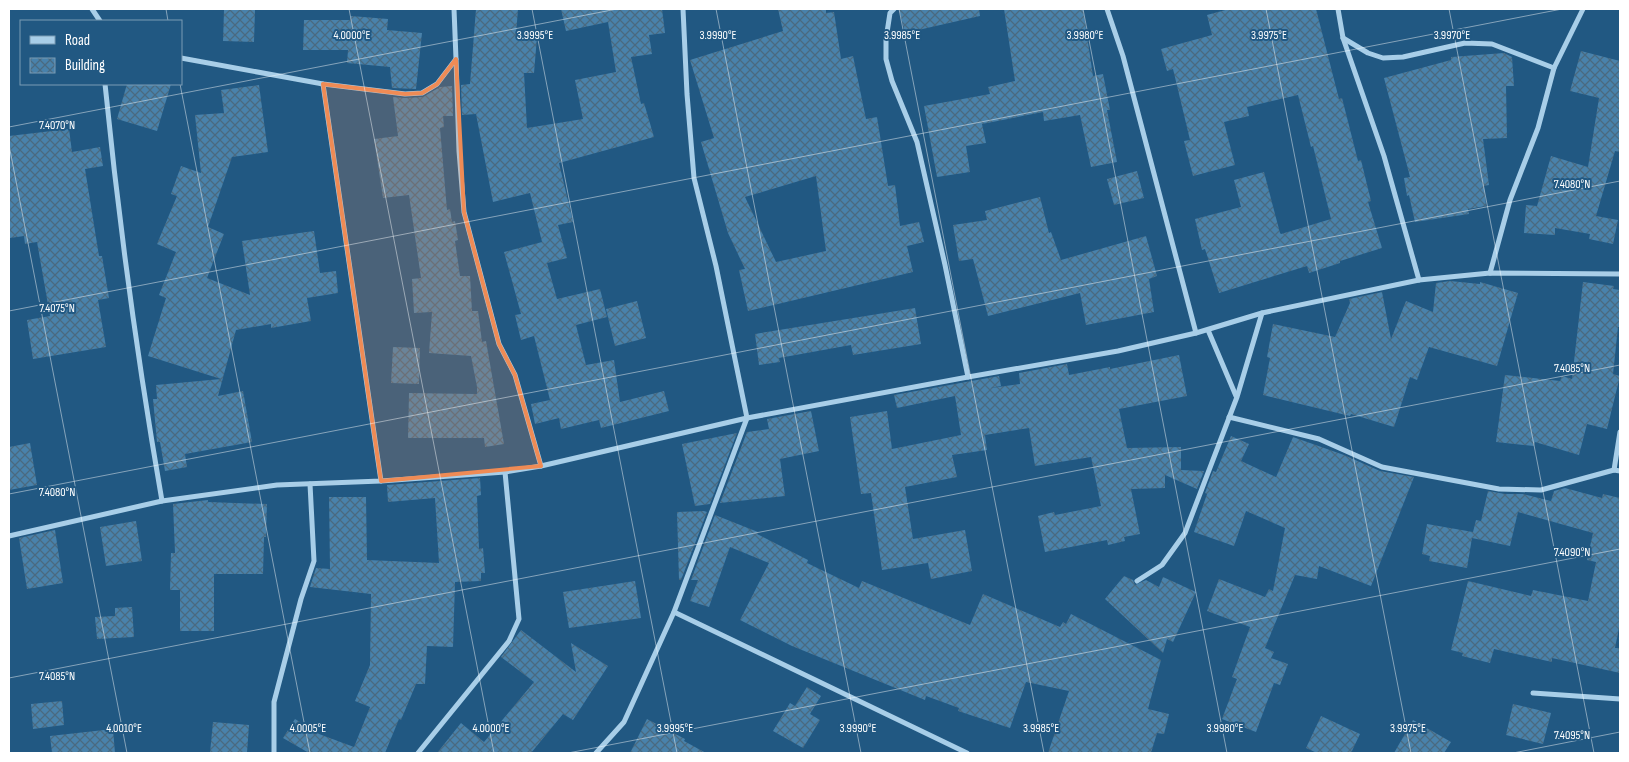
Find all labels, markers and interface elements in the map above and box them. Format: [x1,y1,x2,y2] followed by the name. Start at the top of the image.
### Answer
[20,20,182,85] legend
[334,28,370,43] text: 4.0000°E
[517,28,553,43] text: 3.9995°E
[700,28,736,43] text: 3.9990°E
[884,28,920,43] text: 3.9985°E
[1067,28,1103,43] text: 3.9980°E
[1251,28,1287,43] text: 3.9975°E
[1434,28,1470,43] text: 3.9970°E
[65,31,90,50] text: Road
[65,56,105,75] text: Building
[39,118,75,133] text: 7.4070°N
[1554,177,1590,192] text: 7.4080°N
[39,301,75,316] text: 7.4075°N
[1554,361,1590,376] text: 7.4085°N
[39,485,75,500] text: 7.4080°N
[1554,545,1590,560] text: 7.4090°N
[39,669,75,684] text: 7.4085°N
[106,721,142,736] text: 4.0010°E
[290,721,326,736] text: 4.0005°E
[473,721,509,736] text: 4.0000°E
[657,721,693,736] text: 3.9995°E
[840,721,876,736] text: 3.9990°E
[1023,721,1059,736] text: 3.9985°E
[1207,721,1243,736] text: 3.9980°E
[1390,721,1426,736] text: 3.9975°E
[1554,728,1590,743] text: 7.4095°N

